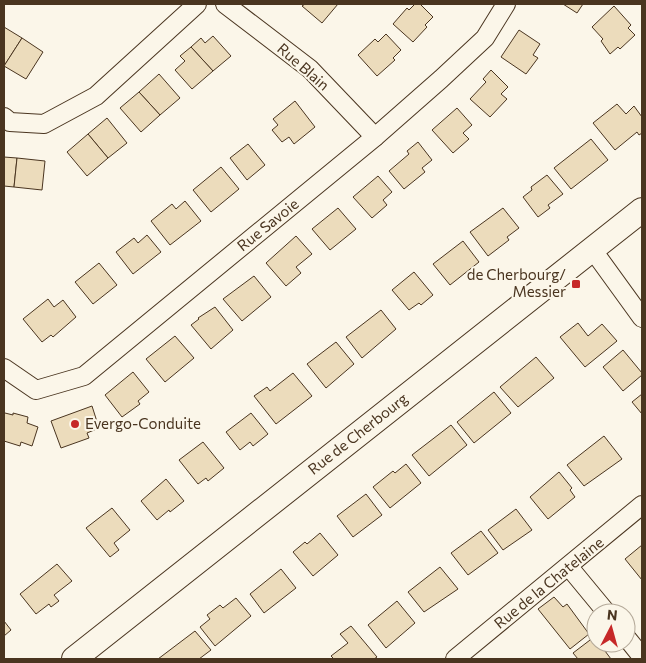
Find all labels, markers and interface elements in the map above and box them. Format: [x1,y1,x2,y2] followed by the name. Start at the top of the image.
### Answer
[274,39,333,94] street label: Rue Blain
[233,194,302,254] street label: Rue Savoie
[467,265,566,300] place label: de Cherbourg/ Messier
[570,278,582,290] marker: de Cherbourg/ Messier
[304,389,411,478] street label: Rue de Cherbourg
[85,414,201,432] place label: Evergo-Conduite
[69,418,81,430] marker: Evergo-Conduite
[490,532,607,632] street label: Rue de la Chatelaine
[586,603,636,653] north arrow
[606,606,619,624] text: N

